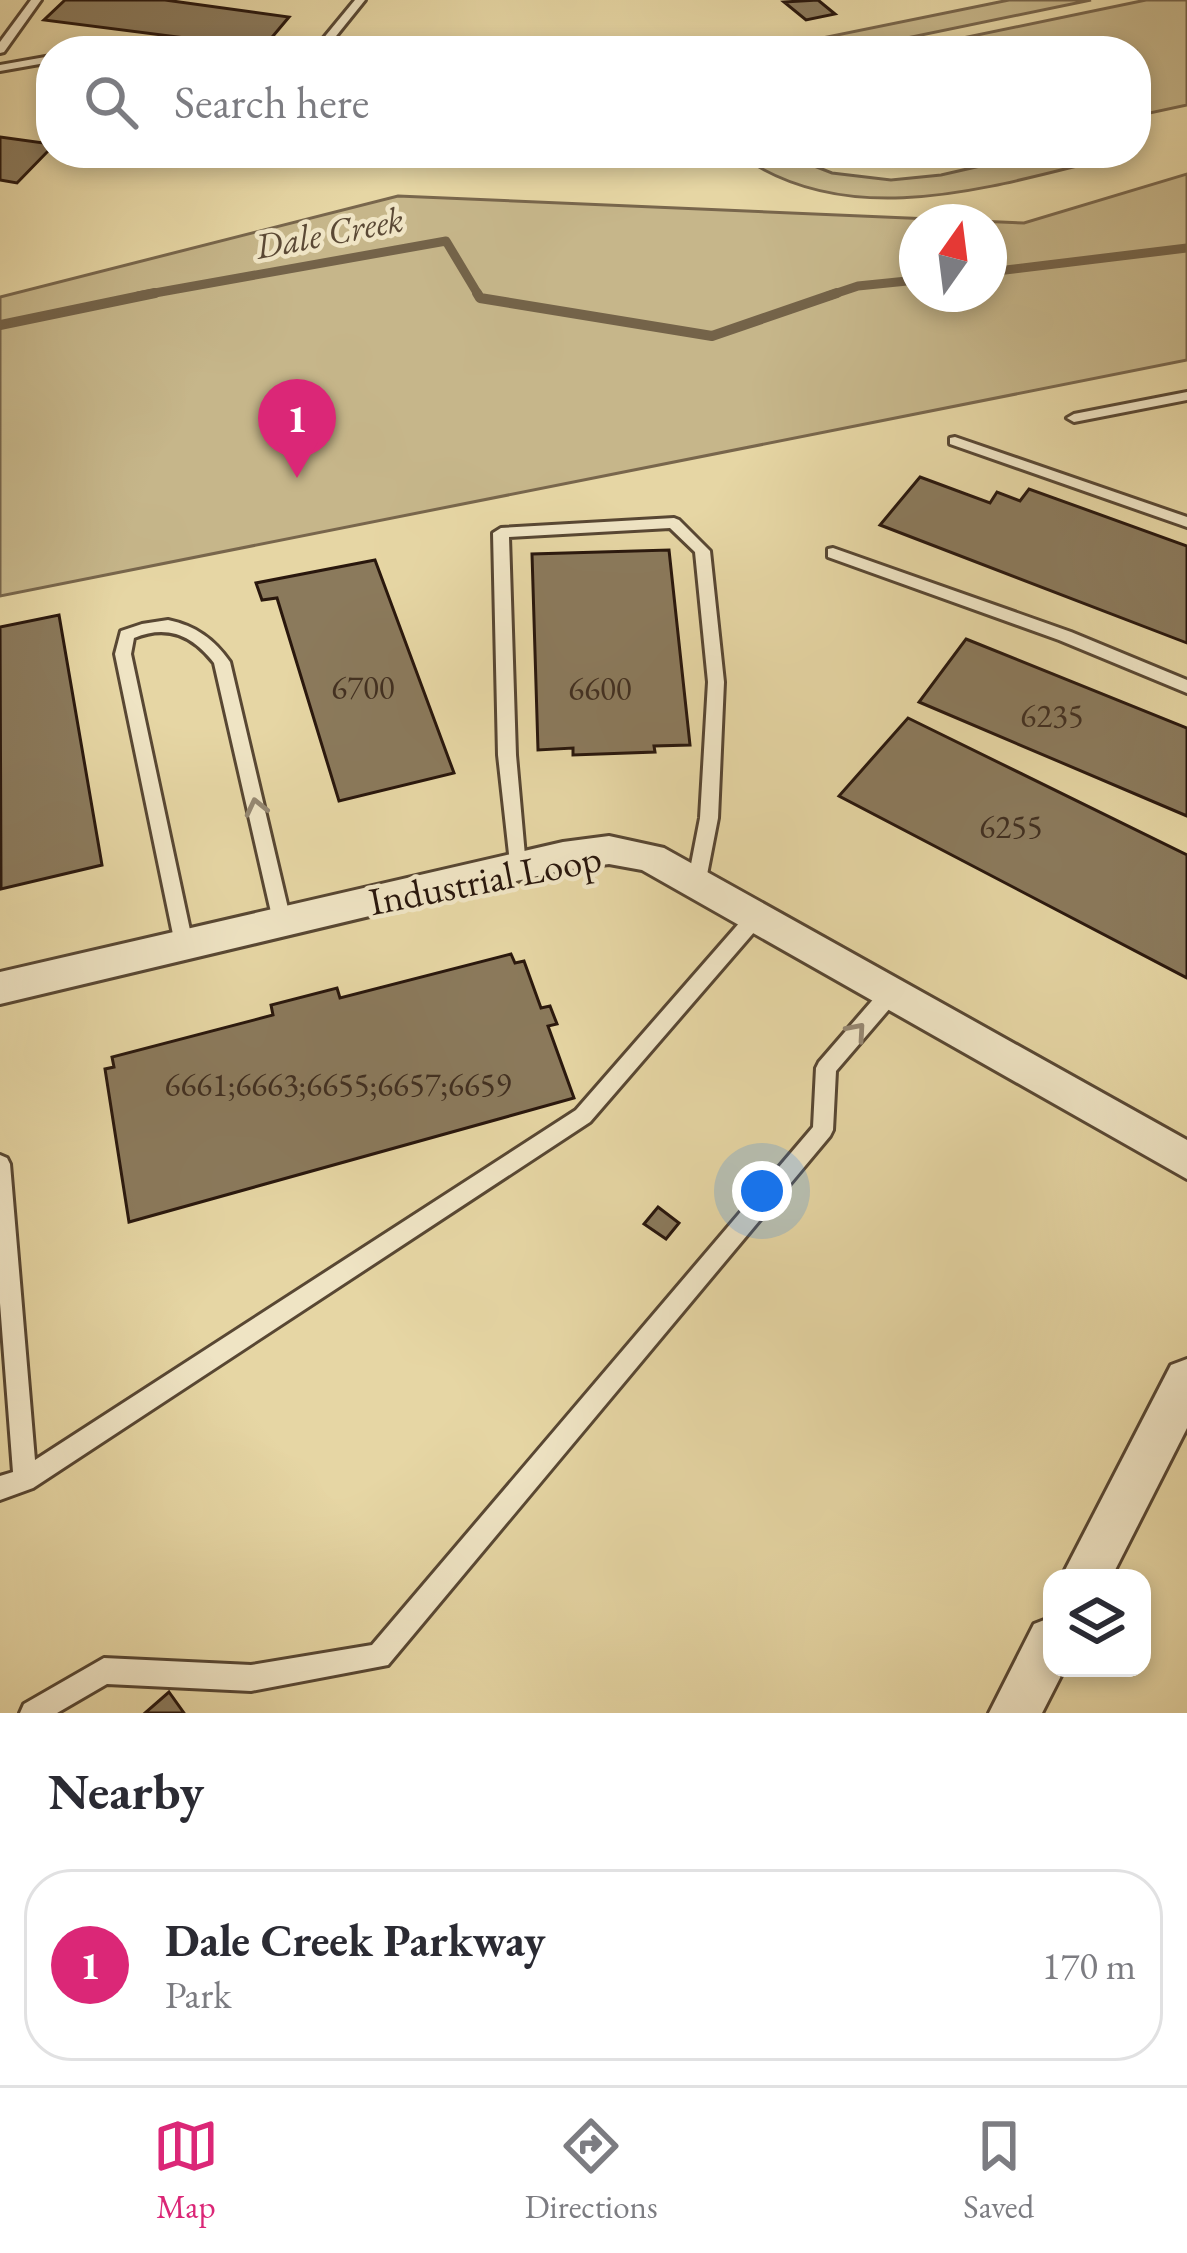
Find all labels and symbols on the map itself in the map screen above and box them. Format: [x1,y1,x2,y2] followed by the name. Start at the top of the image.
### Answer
[250,195,407,270] water label: Dale Creek
[899,204,1007,312] north arrow
[258,379,336,478] pin: 1
[331,666,395,709] house number: 6700
[568,667,632,710] house number: 6600
[1020,694,1084,737] house number: 6235
[245,798,270,818] one-way arrow
[979,805,1043,848] house number: 6255
[364,832,606,927] street label: Industrial Loop
[843,1022,865,1044] one-way arrow
[165,1063,512,1106] house number: 6661;6663;6655;6657;6659
[732,1161,792,1221] your location

